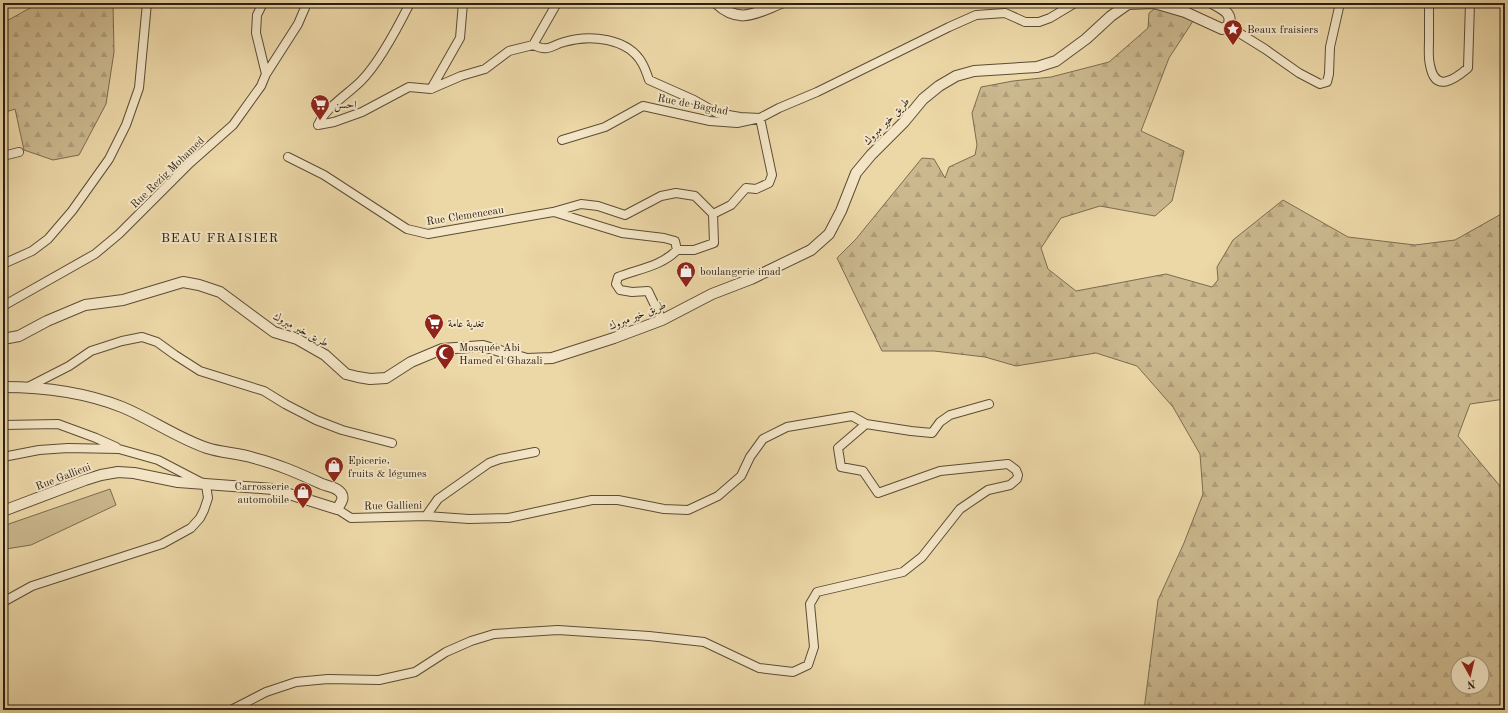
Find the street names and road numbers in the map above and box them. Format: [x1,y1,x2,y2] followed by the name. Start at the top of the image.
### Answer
[656,93,729,118] street label: Rue de Bagdad
[861,96,913,148] street label: طريق خير مبروك
[129,135,207,211] street label: Rue Rezig Mohamed
[426,205,505,228] street label: Rue Clemenceau
[607,299,668,334] street label: طريق خير مبروك
[270,310,330,350] street label: طريق خير مبروك
[34,462,93,493] street label: Rue Gallieni
[364,500,422,513] street label: Rue Gallieni

